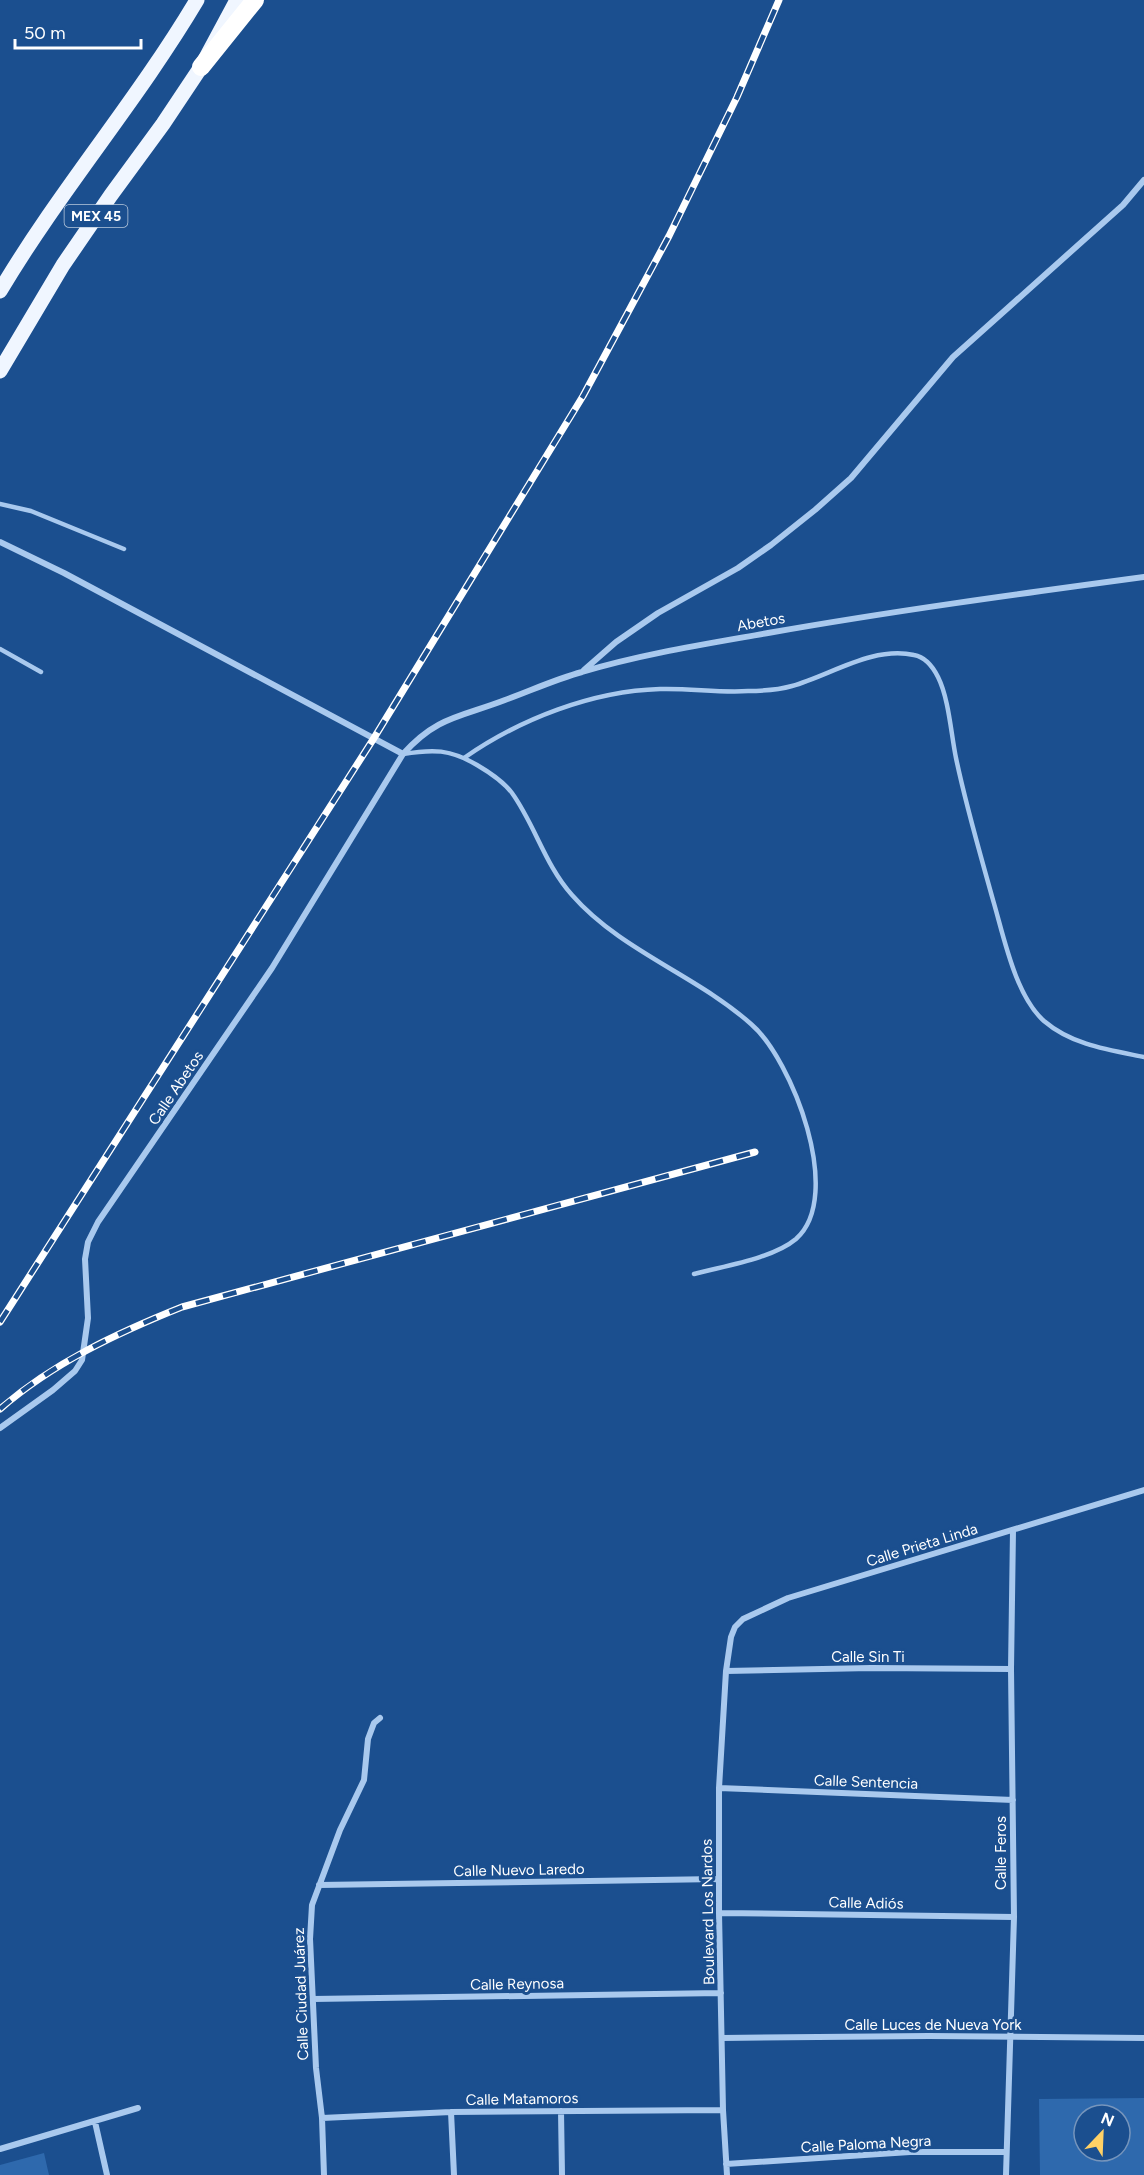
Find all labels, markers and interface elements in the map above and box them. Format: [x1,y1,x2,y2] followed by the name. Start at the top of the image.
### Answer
[15,12,141,50] scale bar
[24,22,66,44] text: 50 m
[64,205,128,227] road number: MEX 45
[736,609,786,635] street label: Abetos
[145,1048,207,1128] street label: Calle Abetos
[864,1520,980,1570] street label: Calle Prieta Linda
[831,1648,905,1666] street label: Calle Sin Ti
[814,1771,918,1793] street label: Calle Sentencia
[992,1816,1010,1890] street label: Calle Feros
[698,1839,718,1985] street label: Boulevard Los Nardos
[453,1860,585,1880] street label: Calle Nuevo Laredo
[828,1893,904,1913] street label: Calle Adiós
[290,1927,312,2061] street label: Calle Ciudad Juárez
[470,1974,564,1994] street label: Calle Reynosa
[845,2016,1022,2034] street label: Calle Luces de Nueva York
[465,2089,579,2109] street label: Calle Matamoros
[1072,2103,1132,2163] north arrow
[1098,2108,1117,2131] text: N
[800,2132,932,2156] street label: Calle Paloma Negra

